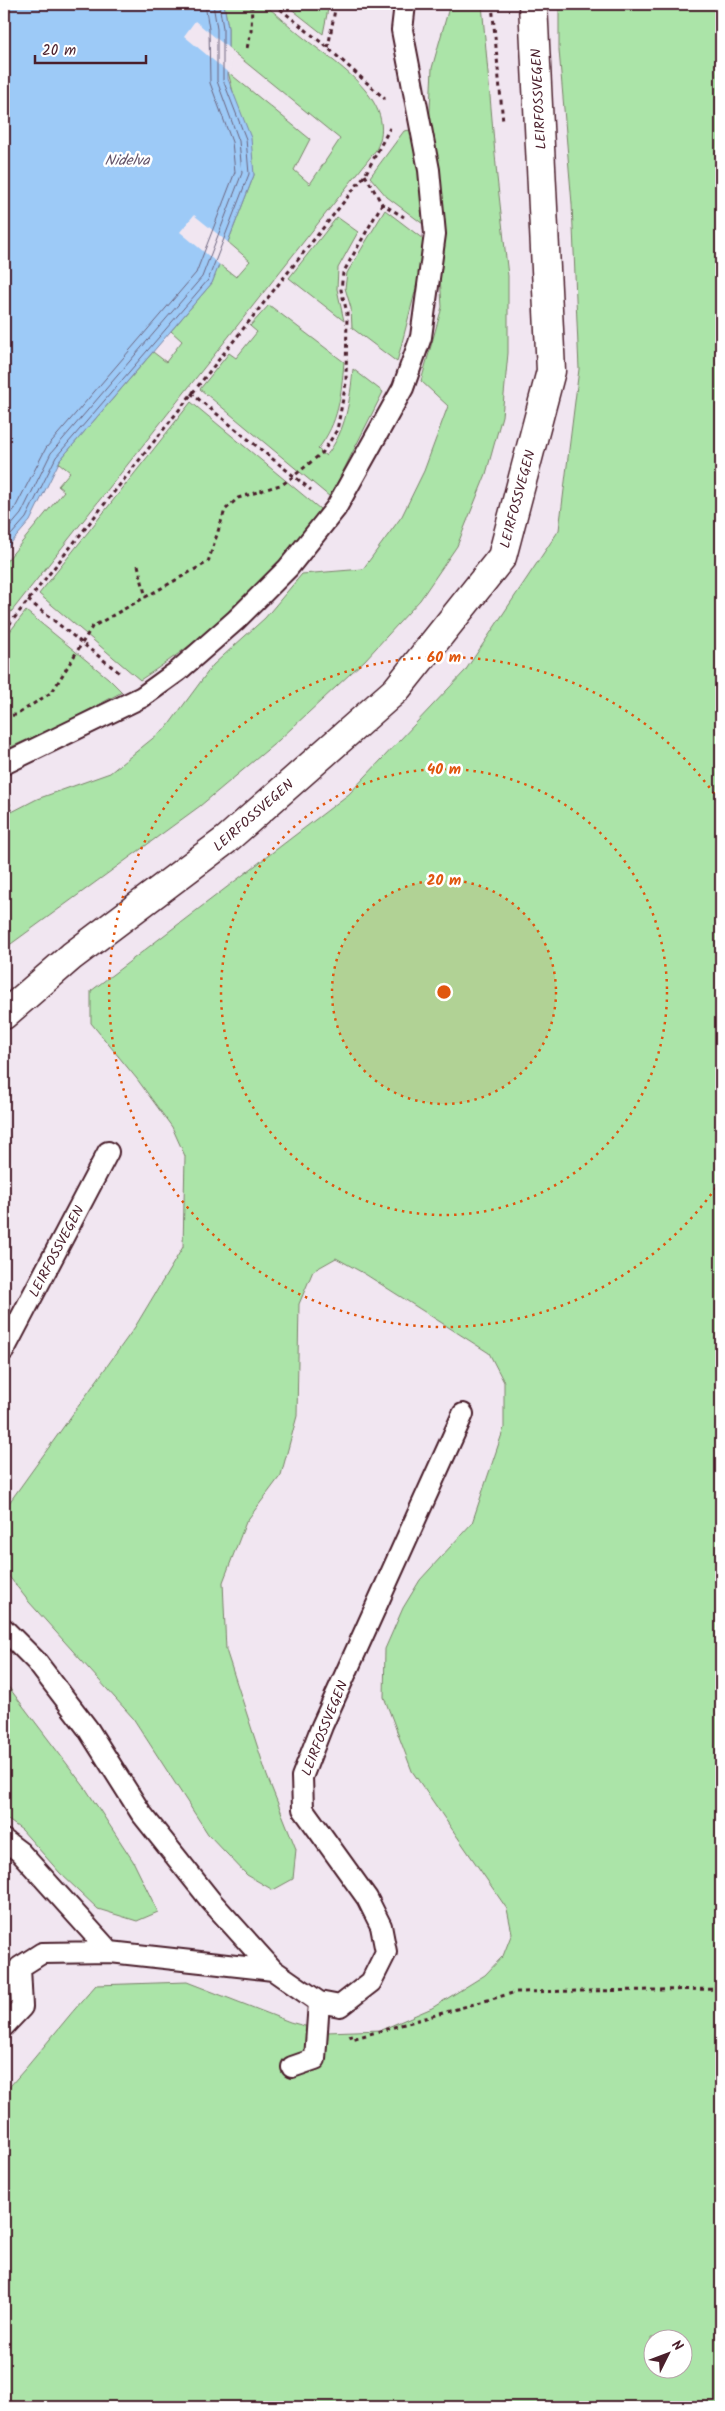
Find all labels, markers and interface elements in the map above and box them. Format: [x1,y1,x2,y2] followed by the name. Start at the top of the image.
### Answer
[35,32,146,64] scale bar
[42,39,76,63] text: 20 m
[525,47,553,150] street label: LEIRFOSSVEGEN
[104,149,150,173] water label: Nidelva
[494,447,542,551] street label: LEIRFOSSVEGEN
[427,646,461,670] text: 60 m
[427,758,461,782] text: 40 m
[208,774,299,857] street label: LEIRFOSSVEGEN
[427,869,461,893] text: 20 m
[435,983,453,1001] centre of rings
[23,1201,91,1301] street label: LEIRFOSSVEGEN
[296,1677,354,1779] street label: LEIRFOSSVEGEN
[642,2328,692,2378] north arrow
[666,2335,688,2357] text: N

